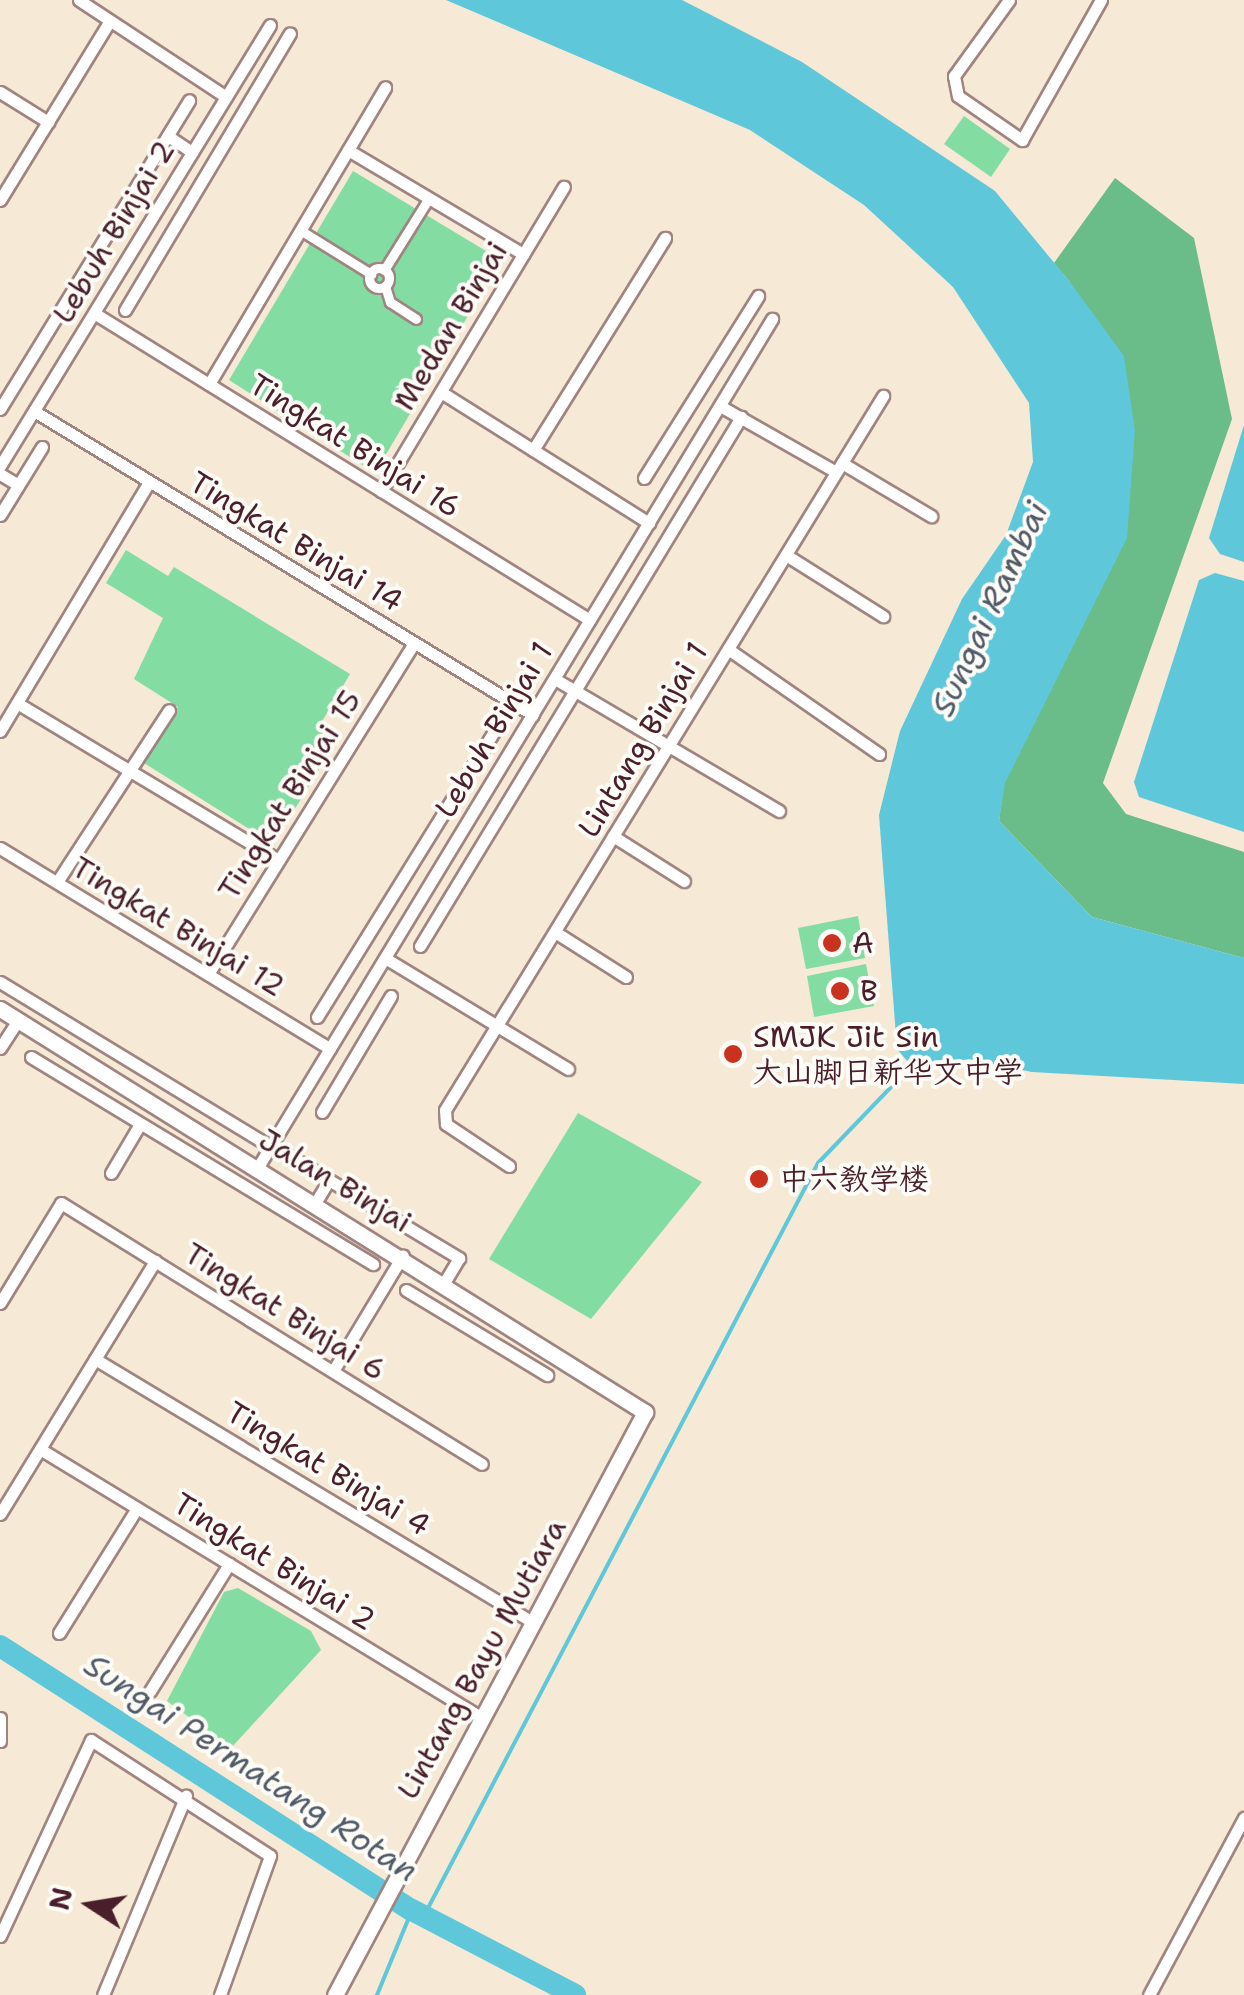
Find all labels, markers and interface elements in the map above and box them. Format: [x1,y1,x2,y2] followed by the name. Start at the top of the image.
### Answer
[45,134,183,330] street label: Lebuh Binjai 2
[386,235,516,417] street label: Medan Binjai
[243,367,467,525] street label: Tingkat Binjai 16
[183,464,409,620] street label: Tingkat Binjai 14
[924,496,1056,722] water label: Sungai Rambai
[428,636,560,824] street label: Lebuh Binjai 1
[571,636,715,844] street label: Lintang Binjai 1
[211,684,369,906] street label: Tingkat Binjai 15
[65,849,291,1005] street label: Tingkat Binjai 12
[852,925,874,961] place label: A
[821,932,843,954] marker: A
[860,973,878,1009] place label: B
[829,980,851,1002] marker: B
[753,1019,1023,1090] place label: SMJK Jit Sin 大山脚日新华文中学
[722,1043,744,1065] marker: SMJK Jit Sin 大山脚日新华文中学
[252,1121,418,1241] street label: Jalan Binjai
[779,1161,929,1197] place label: 中六教学楼
[748,1168,770,1190] marker: 中六教学楼
[178,1236,392,1388] street label: Tingkat Binjai 6
[220,1394,436,1544] street label: Tingkat Binjai 4
[167,1486,381,1638] street label: Tingkat Binjai 2
[390,1513,574,1805] street label: Lintang Bayu Mutiara
[77,1646,425,1890] water label: Sungai Permatang Rotan
[40,1855,140,1955] north arrow
[40,1884,82,1914] text: N

